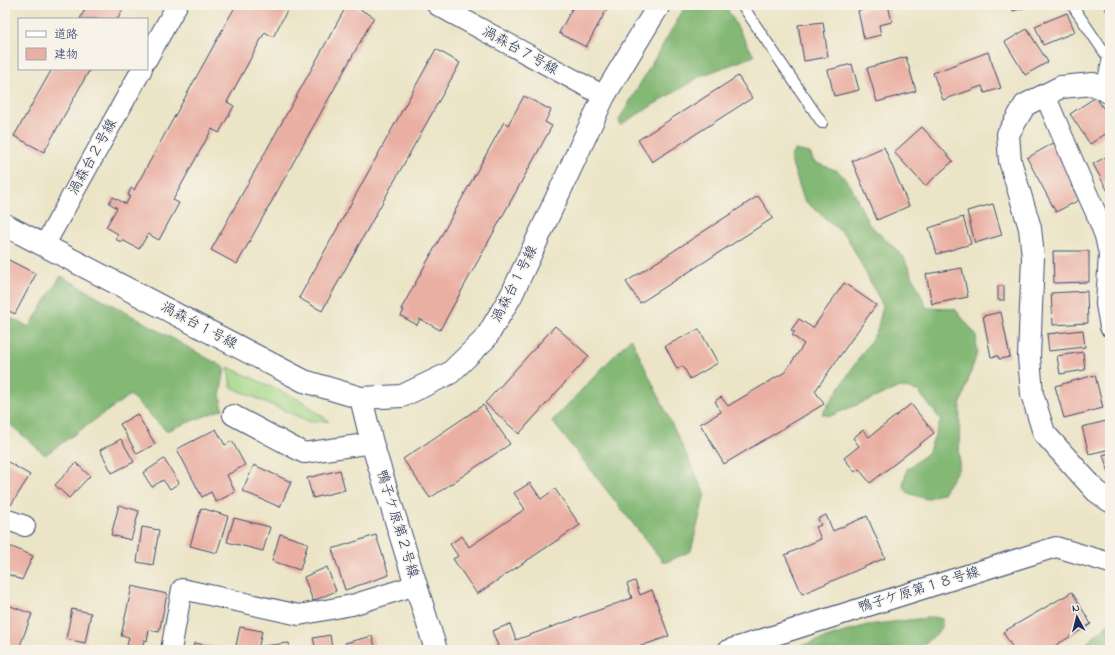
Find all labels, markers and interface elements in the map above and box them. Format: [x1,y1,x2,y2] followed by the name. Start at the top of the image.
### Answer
[18,18,148,70] legend
[478,21,562,81] street label: 渦森台７号線
[54,26,78,44] text: 道路
[54,46,78,64] text: 建物
[63,115,123,199] street label: 渦森台２号線
[487,242,543,326] street label: 渦森台１号線
[157,297,241,355] street label: 渦森台１号線
[371,467,423,581] street label: 鴨子ケ原第２号線
[856,562,982,618] street label: 鴨子ケ原第１８号線
[1057,597,1097,637] north arrow
[1071,600,1081,616] text: N

